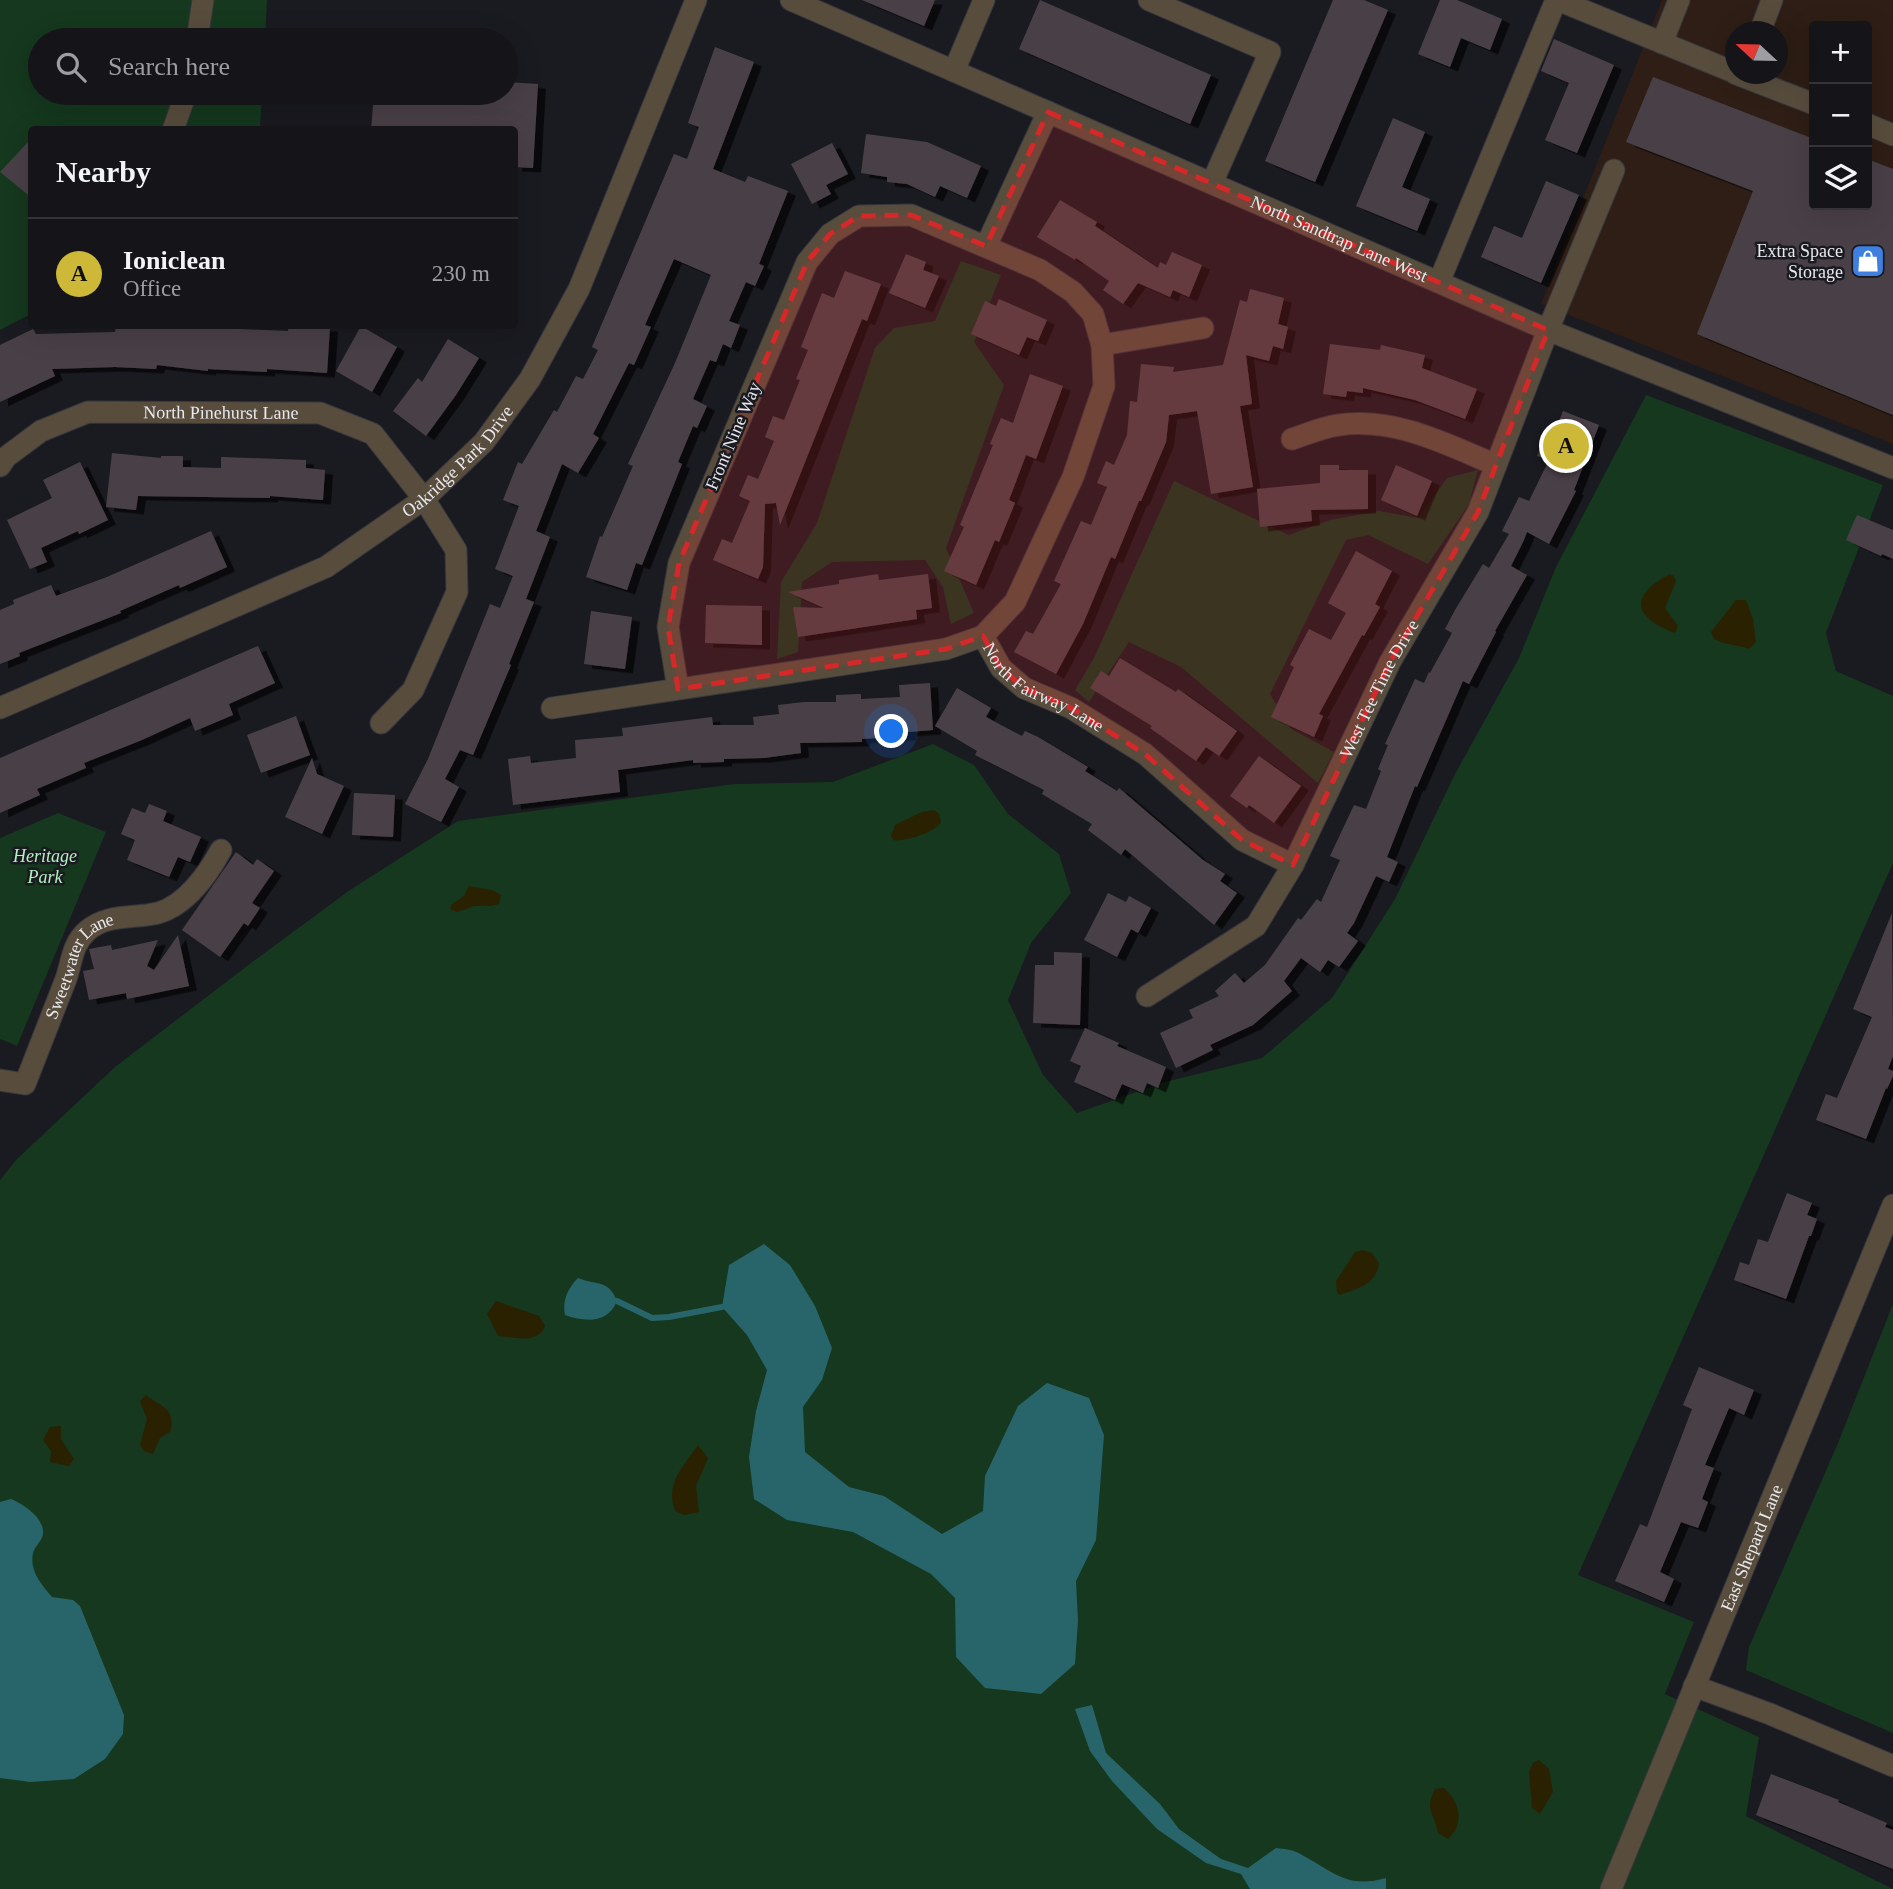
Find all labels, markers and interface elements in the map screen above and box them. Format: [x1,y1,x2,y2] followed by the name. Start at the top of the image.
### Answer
[1725,21,1788,84] north arrow
[1809,21,1872,210] map controls
[1809,21,1872,84] button: +
[28,28,518,105] search box
[52,48,90,86] icon: search
[108,52,230,81] text: Search here
[1809,84,1872,147] button: −
[1809,147,1872,210] button: layers
[56,155,151,188] text: Nearby
[1248,192,1431,286] street label: North Sandtrap Lane West
[1757,241,1843,282] place label: Extra Space Storage
[1849,242,1887,280] shop icon: Extra Space Storage
[123,246,226,275] text: Ioniclean
[71,261,87,286] text: A
[432,261,490,286] text: 230 m
[123,276,181,301] text: Office
[701,379,765,493] street label: Front Nine Way
[143,402,298,423] street label: North Pinehurst Lane
[398,402,517,521] street label: Oakridge Park Drive
[1543,420,1589,472] pin: A
[1336,616,1423,761] street label: West Tee Time Drive
[979,639,1107,736] street label: North Fairway Lane
[874,714,908,748] your location
[12,846,77,887] park label: Heritage Park
[41,909,115,1022] street label: Sweetwater Lane
[1717,1482,1787,1614] street label: East Shepard Lane

